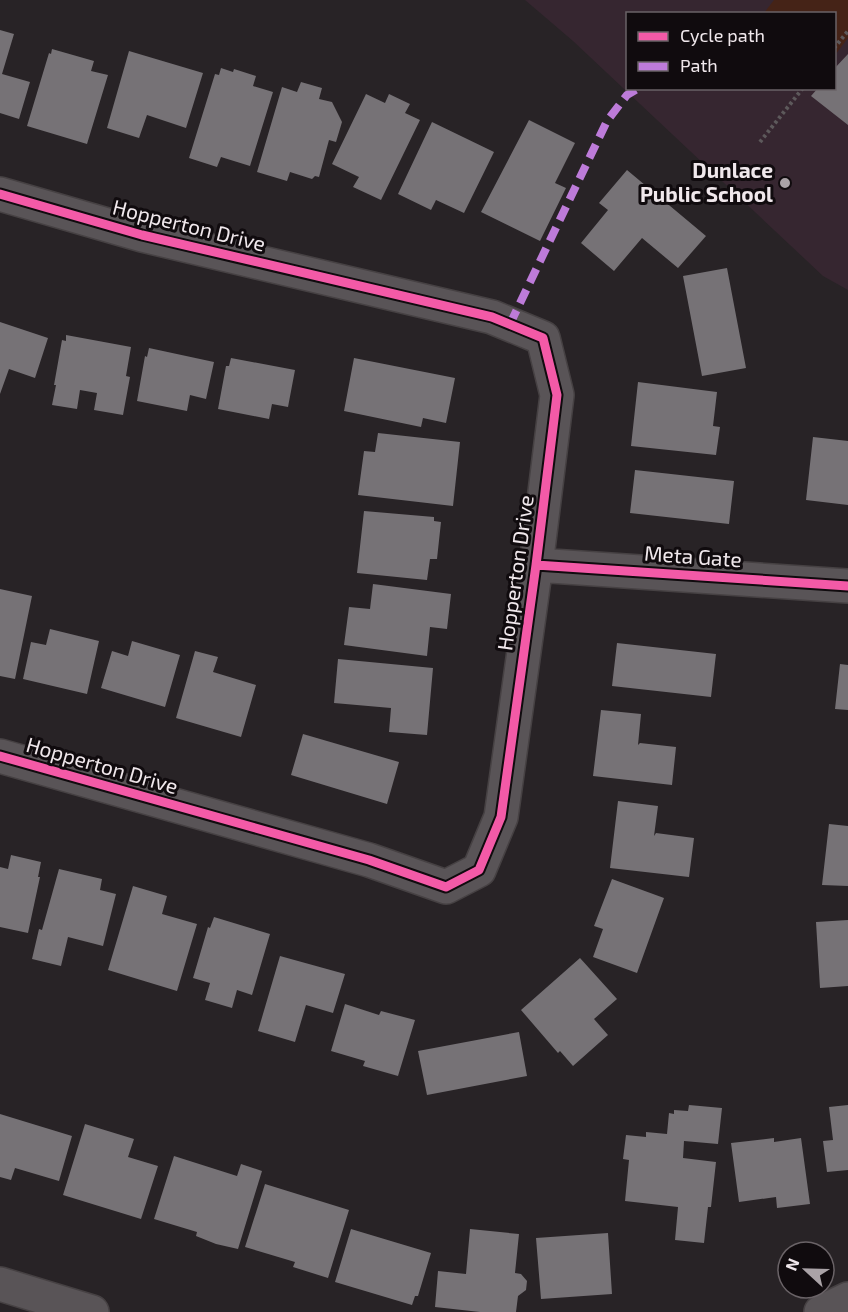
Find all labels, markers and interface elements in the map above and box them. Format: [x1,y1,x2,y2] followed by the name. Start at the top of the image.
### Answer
[626,12,836,90] legend
[680,24,765,46] text: Cycle path
[680,54,718,76] text: Path
[640,157,773,206] place label: Dunlace Public School
[778,176,792,190] marker: Dunlace Public School
[110,193,268,256] street label: Hopperton Drive
[491,493,538,652] street label: Hopperton Drive
[643,540,743,571] street label: Meta Gate
[24,731,181,798] street label: Hopperton Drive
[776,1240,836,1300] north arrow
[781,1255,803,1273] text: N

